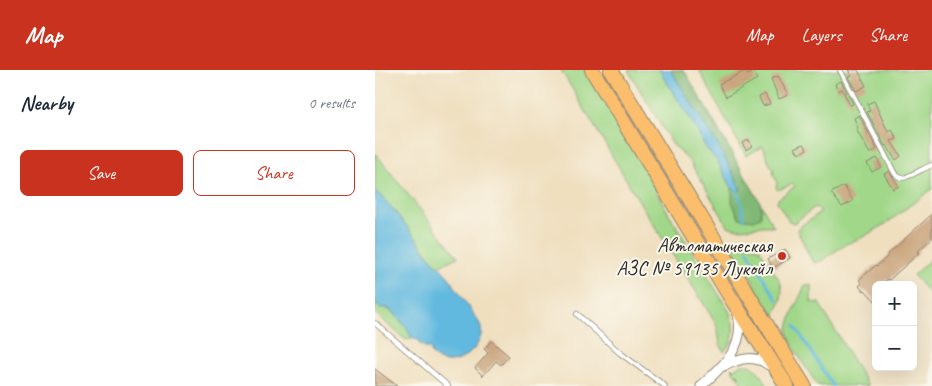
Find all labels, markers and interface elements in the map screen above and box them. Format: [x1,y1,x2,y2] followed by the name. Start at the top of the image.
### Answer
[25,20,62,50] text: Map
[746,24,774,46] text: Map
[802,24,841,46] text: Layers
[869,24,907,46] text: Share
[20,90,73,116] text: Nearby
[308,93,355,113] text: 0 results
[20,150,183,196] button: Save
[193,150,355,196] button: Share
[616,233,774,281] place label: Автоматическая АЗС № 59135 Лукойл
[776,250,788,262] marker: Автоматическая АЗС № 59135 Лукойл
[872,281,917,371] map controls
[872,281,917,326] button: +
[872,326,917,371] button: −

